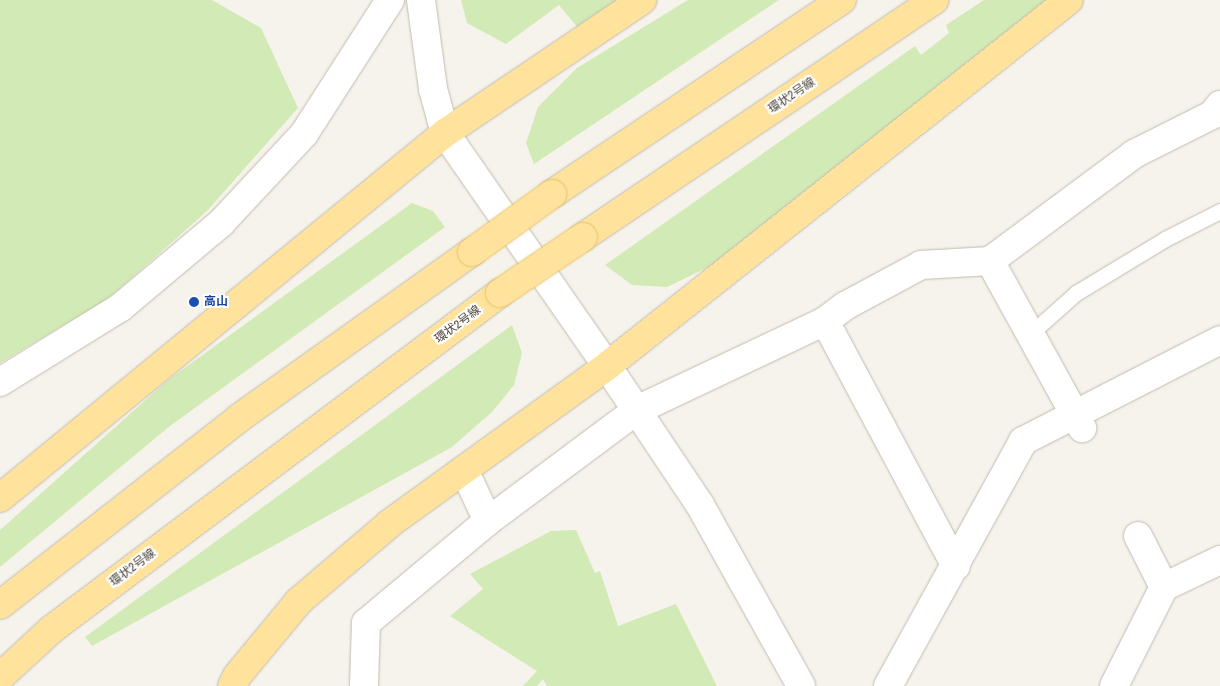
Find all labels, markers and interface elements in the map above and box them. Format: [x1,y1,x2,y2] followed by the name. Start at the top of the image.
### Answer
[766,75,818,117] street label: 環状2号線
[204,295,228,309] place label: 高山
[188,296,200,308] marker: 高山
[432,303,484,347] street label: 環状2号線
[107,546,159,590] street label: 環状2号線

